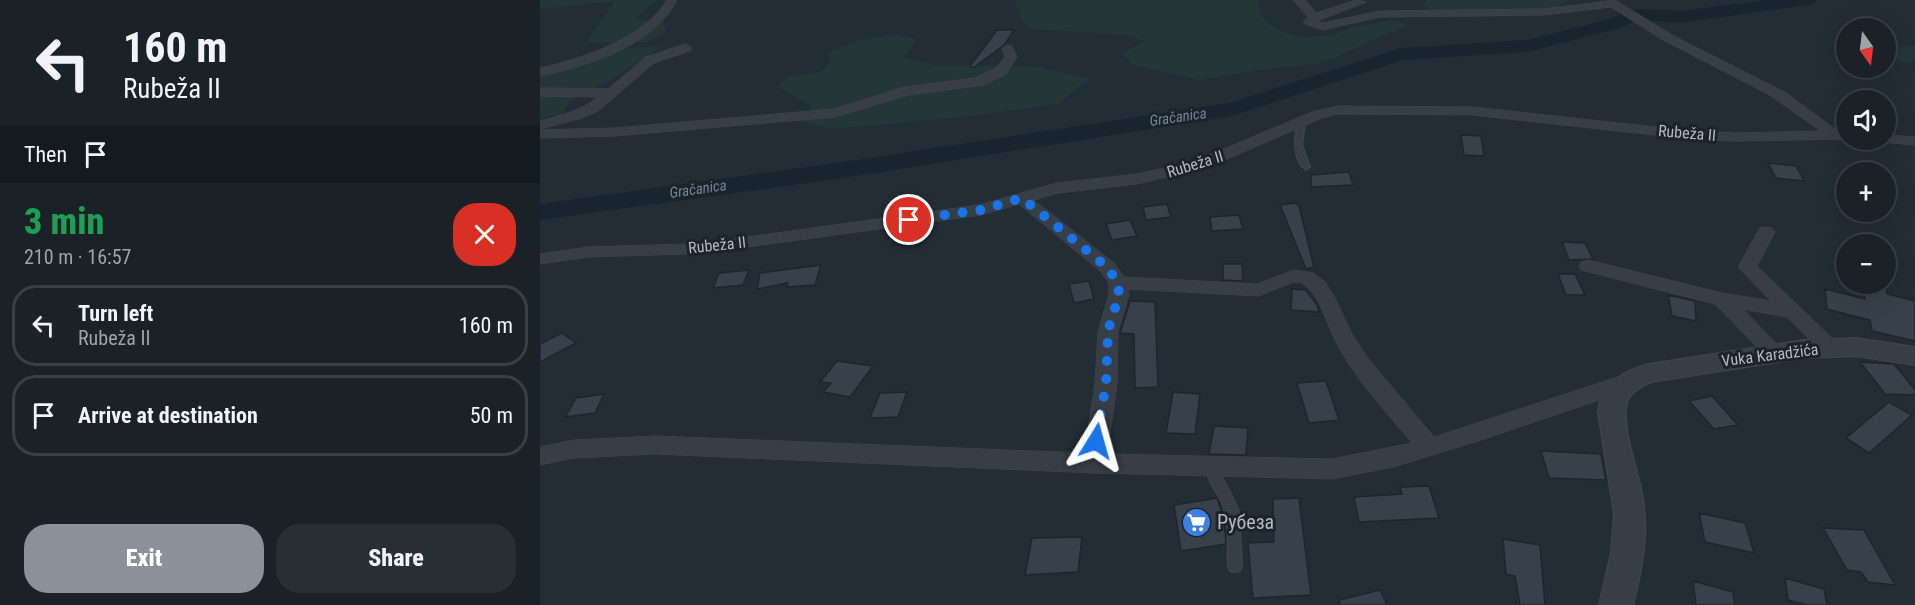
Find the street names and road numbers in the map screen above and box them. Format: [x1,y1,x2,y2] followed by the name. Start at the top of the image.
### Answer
[1657,121,1717,145] street label: Rubeža II
[1164,146,1226,182] street label: Rubeža II
[687,233,747,257] street label: Rubeža II
[1721,340,1819,370] street label: Vuka Karadžića

